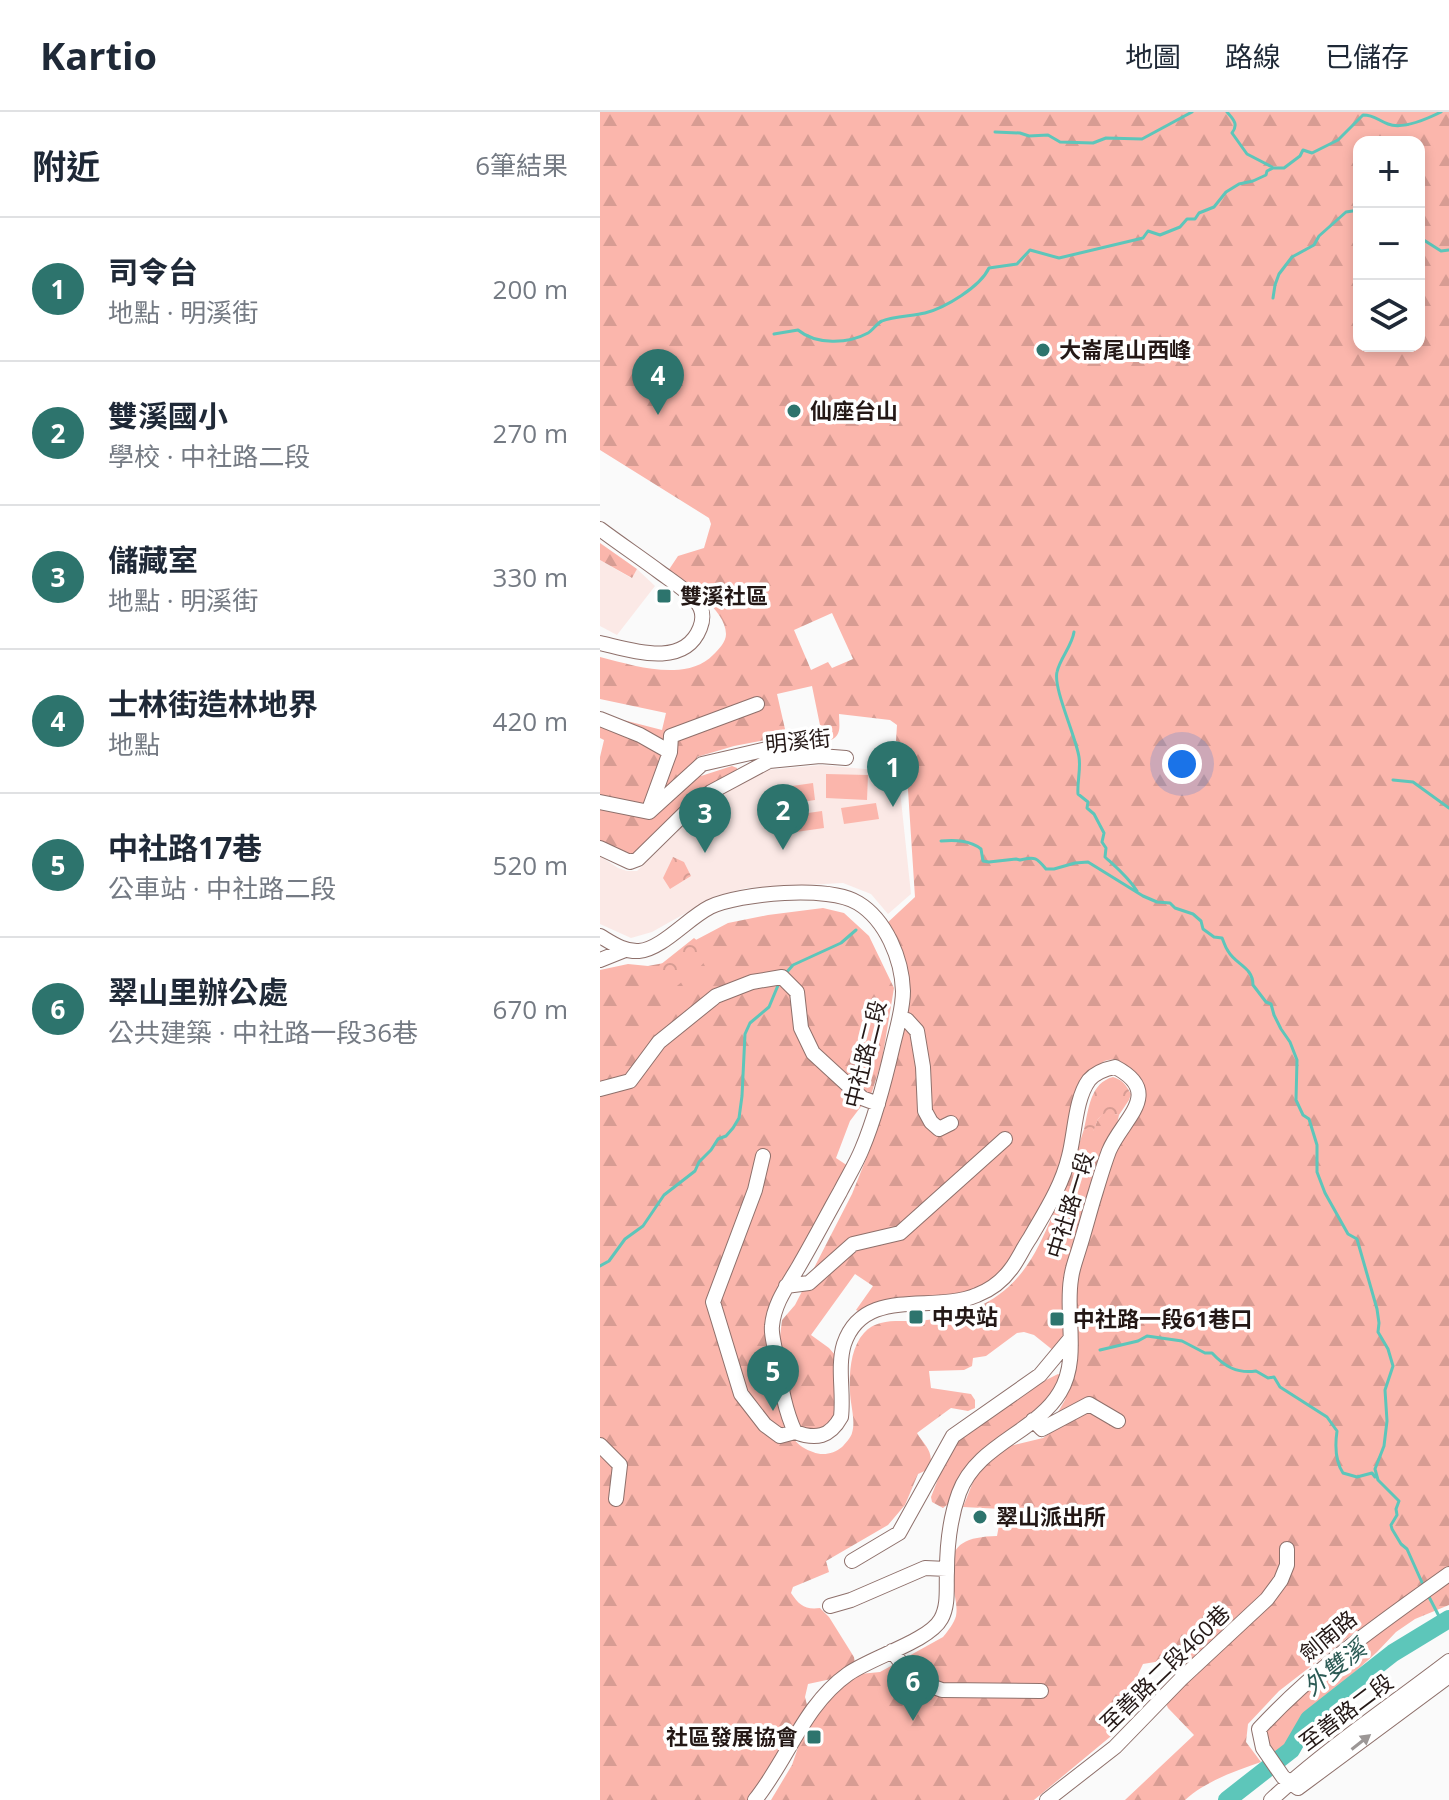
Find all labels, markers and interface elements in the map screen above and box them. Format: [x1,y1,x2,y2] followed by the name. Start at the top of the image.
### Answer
[40,29,157,81] text: Kartio
[1125,37,1181,75] text: 地圖
[1225,37,1281,75] text: 路線
[1325,37,1409,75] text: 已儲存
[1353,136,1425,352] map controls
[1353,136,1425,208] button: +
[32,143,100,189] text: 附近
[475,147,568,183] text: 6筆結果
[1353,208,1425,280] button: −
[108,251,198,292] text: 司令台
[51,271,65,307] text: 1
[493,271,568,307] text: 200 m
[1353,280,1425,352] button: layers
[108,294,258,330] text: 地點 · 明溪街
[1059,334,1191,364] place label: 大崙尾山西峰
[1034,341,1052,359] marker: 大崙尾山西峰
[632,349,684,415] pin: 4
[108,395,228,436] text: 雙溪國小
[810,395,898,425] place label: 仙座台山
[785,402,803,420] marker: 仙座台山
[51,415,65,451] text: 2
[493,415,568,451] text: 270 m
[108,438,310,474] text: 學校 · 中社路二段
[108,539,198,580] text: 儲藏室
[51,559,65,595] text: 3
[493,559,568,595] text: 330 m
[680,580,768,610] place label: 雙溪社區
[108,582,258,618] text: 地點 · 明溪街
[655,587,673,605] marker: 雙溪社區
[108,683,318,724] text: 士林街造林地界
[51,703,65,739] text: 4
[493,703,568,739] text: 420 m
[764,722,832,758] street label: 明溪街
[108,726,160,762] text: 地點
[867,741,919,807] pin: 1
[1162,744,1202,784] your location
[757,784,809,850] pin: 2
[679,787,731,853] pin: 3
[108,827,262,868] text: 中社路17巷
[51,847,65,883] text: 5
[493,847,568,883] text: 520 m
[108,870,336,906] text: 公車站 · 中社路二段
[108,971,288,1012] text: 翠山里辦公處
[51,991,65,1027] text: 6
[493,991,568,1027] text: 670 m
[836,997,892,1111] street label: 中社路二段
[108,1014,418,1050] text: 公共建築 · 中社路一段36巷
[1039,1148,1099,1262] street label: 中社路一段
[932,1301,998,1331] place label: 中央站
[1073,1303,1252,1333] place label: 中社路一段61巷口
[907,1308,925,1326] marker: 中央站
[1048,1310,1066,1328] marker: 中社路一段61巷口
[747,1345,799,1411] pin: 5
[996,1501,1106,1531] place label: 翠山派出所
[971,1508,989,1526] marker: 翠山派出所
[1093,1598,1236,1737] street label: 至善路二段460巷
[1292,1603,1362,1668] street label: 劍南路
[1296,1629,1375,1702] water label: 外雙溪
[887,1655,939,1721] pin: 6
[1292,1666,1398,1756] street label: 至善路二段
[666,1721,798,1751] place label: 社區發展協會
[805,1728,823,1746] marker: 社區發展協會
[1351,1735,1371,1751] one-way arrow

